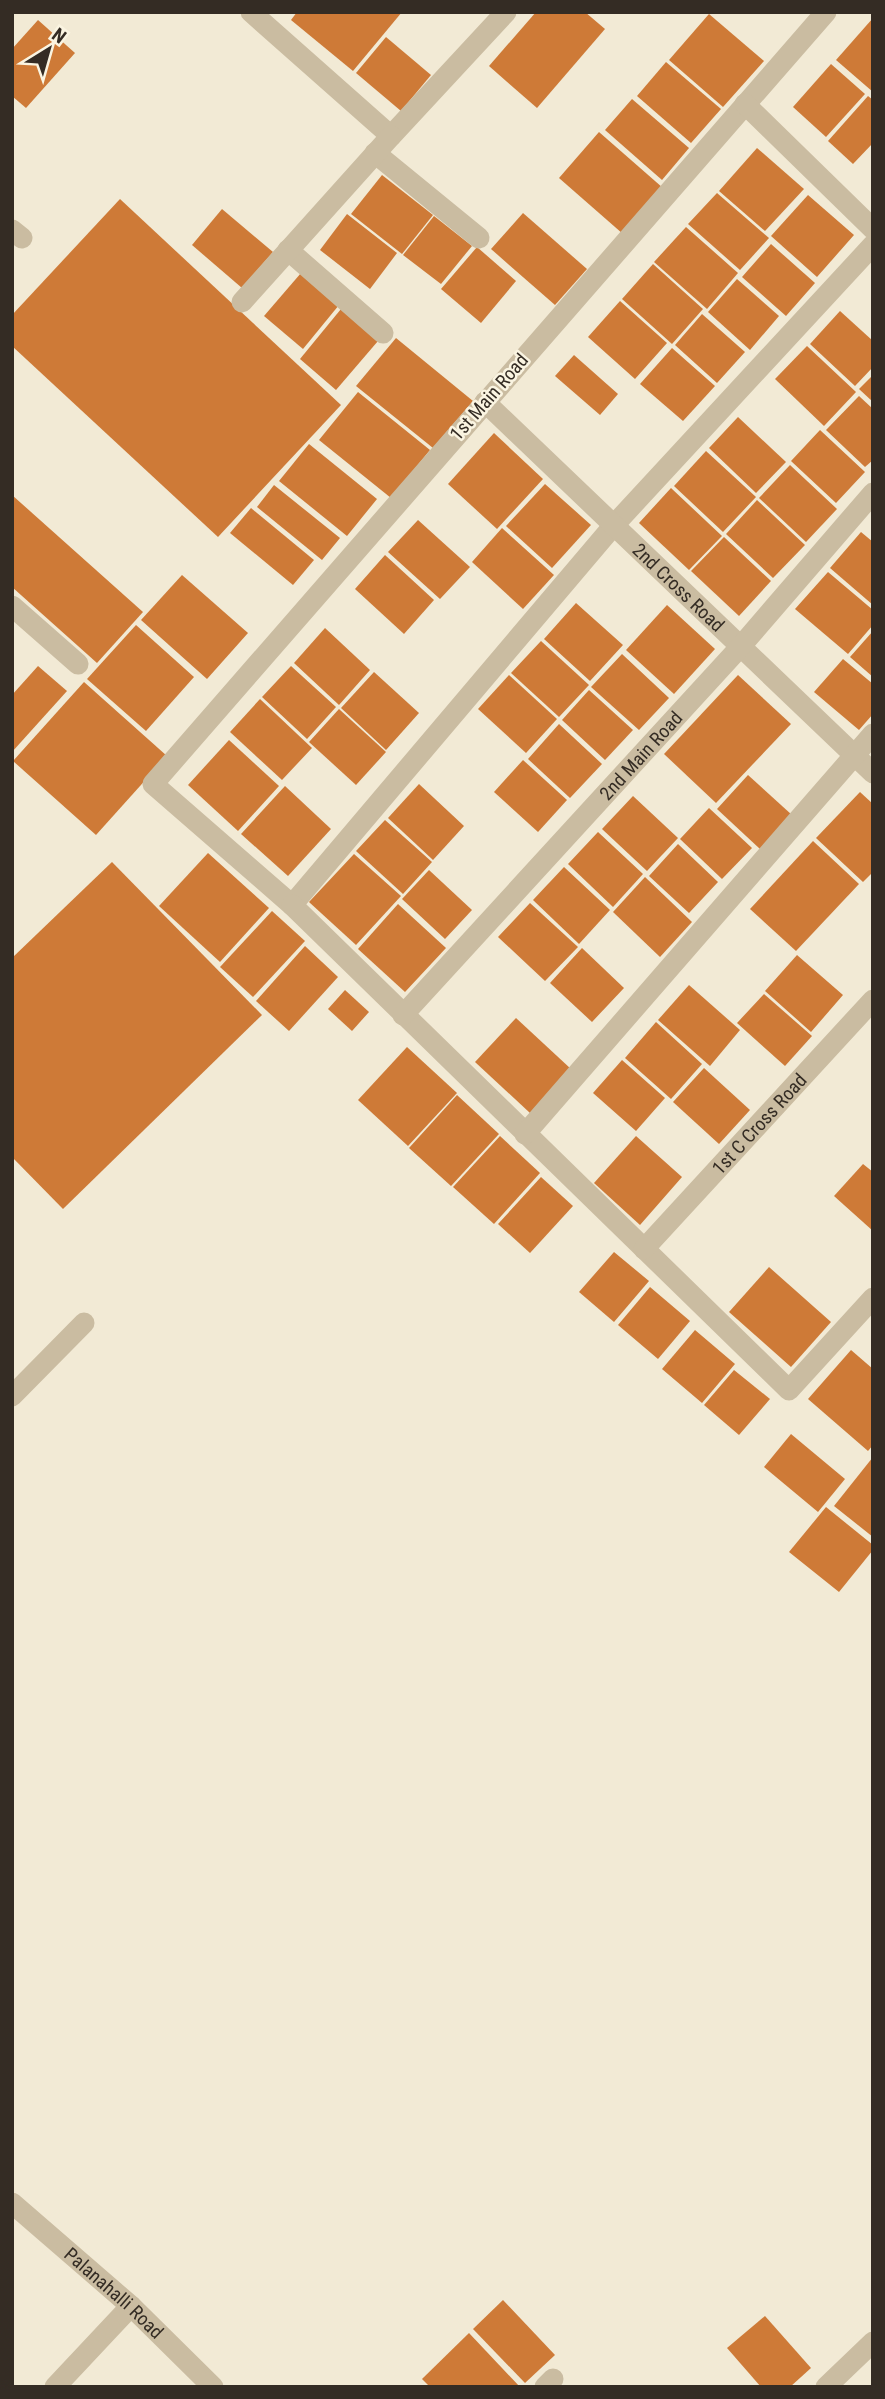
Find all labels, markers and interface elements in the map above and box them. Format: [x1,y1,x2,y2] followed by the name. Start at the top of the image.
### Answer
[14,14,84,84] north arrow
[47,23,70,49] text: N
[445,349,533,445] street label: 1st Main Road
[628,538,729,636] street label: 2nd Cross Road
[594,706,687,805] street label: 2nd Main Road
[707,1069,811,1179] street label: 1st C Cross Road
[60,2242,168,2343] street label: Palanahalli Road

